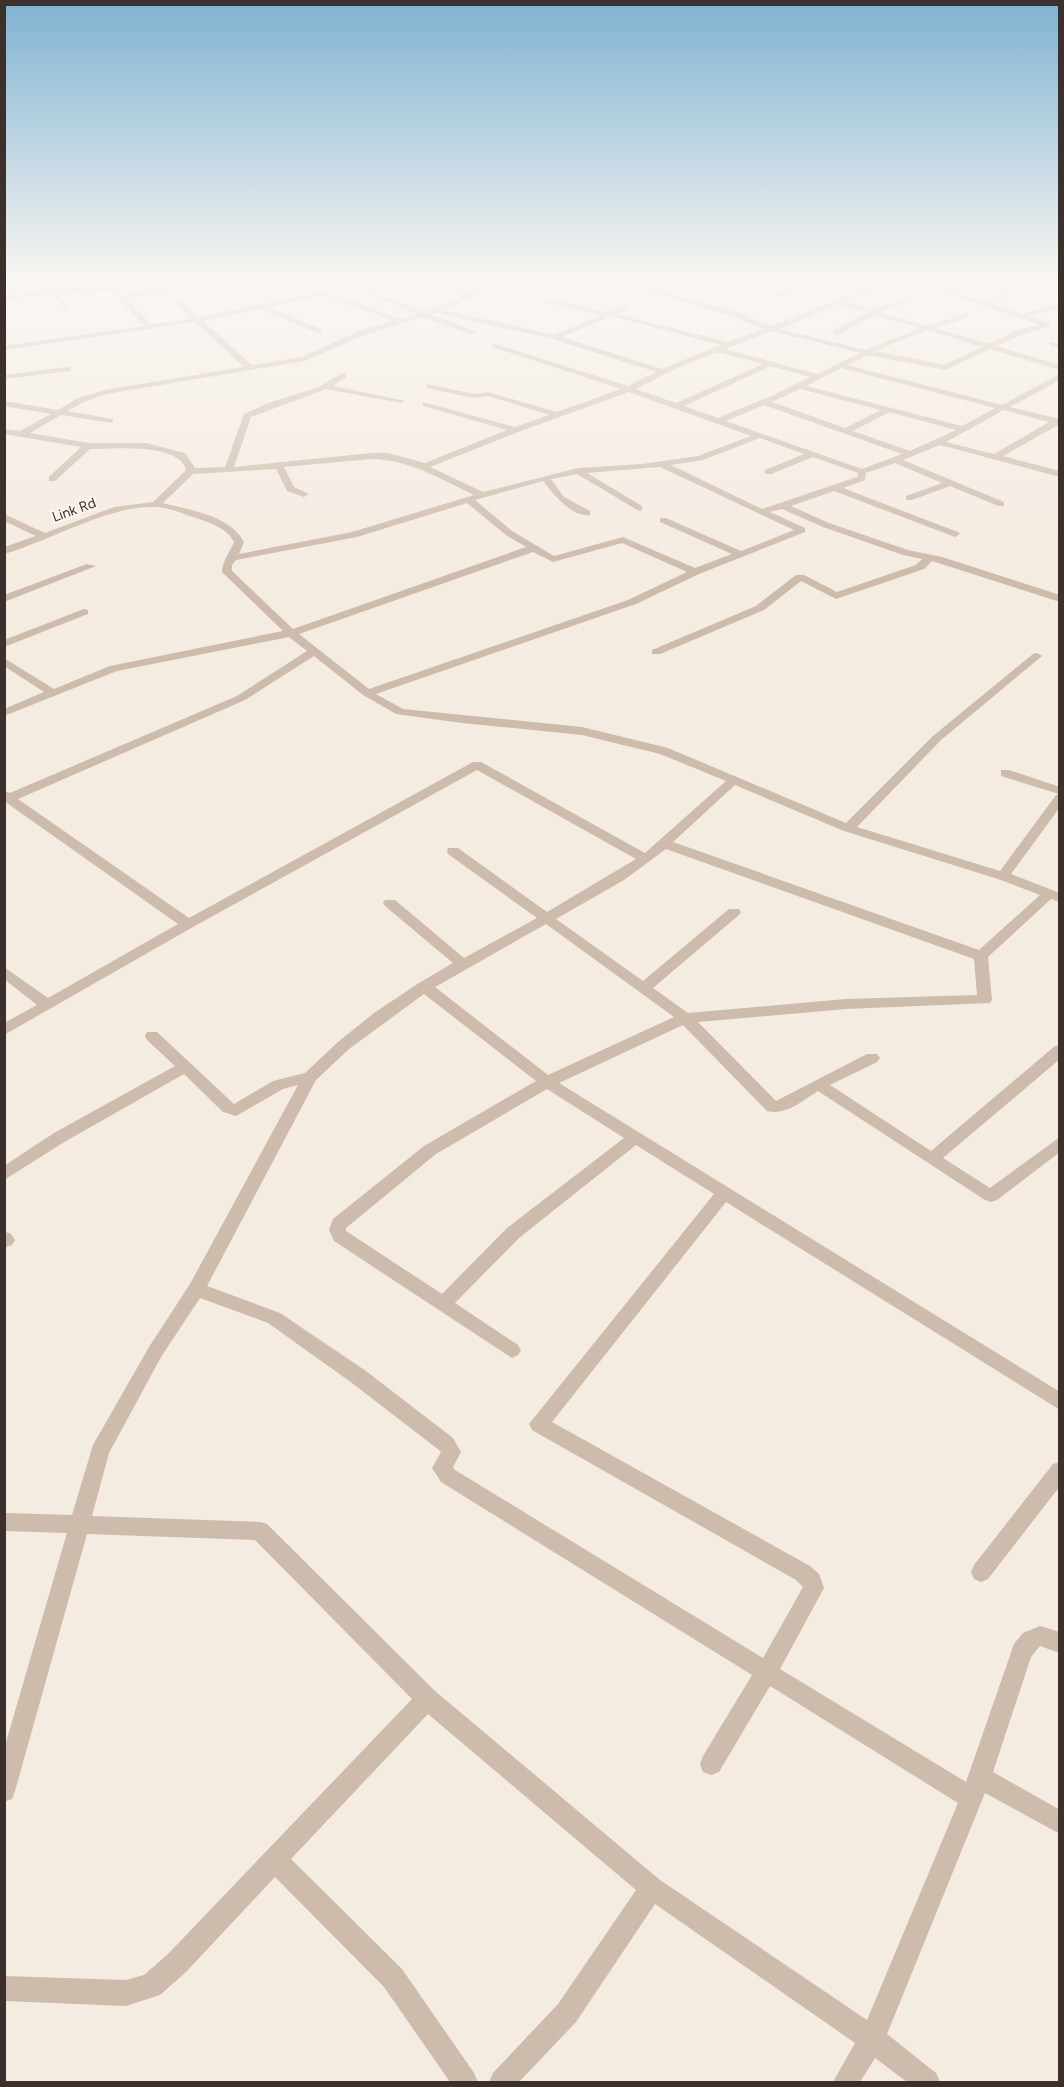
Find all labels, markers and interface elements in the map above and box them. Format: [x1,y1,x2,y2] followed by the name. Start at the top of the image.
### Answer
[50,494,98,526] street label: Link Rd

